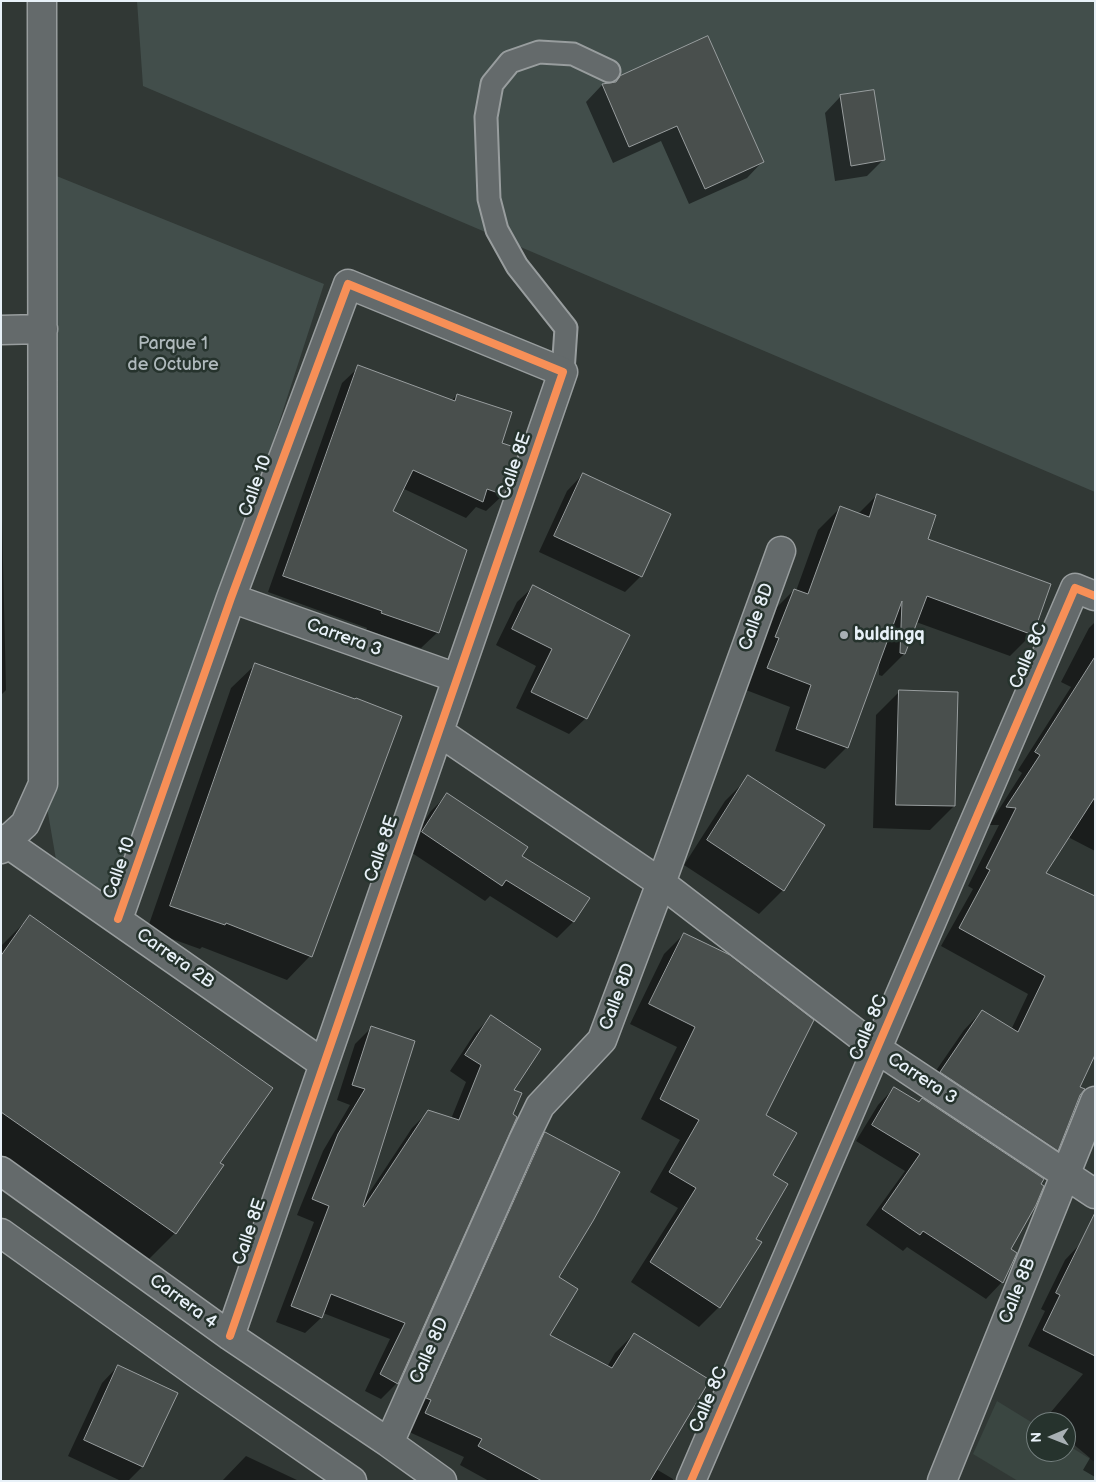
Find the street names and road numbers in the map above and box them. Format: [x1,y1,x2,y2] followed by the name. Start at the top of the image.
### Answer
[494,430,536,502] street label: Calle 8E
[235,452,277,520] street label: Calle 10
[735,580,779,654] street label: Calle 8D
[303,614,385,662] street label: Carrera 3
[1005,620,1053,692] street label: Calle 8C
[361,813,403,885] street label: Calle 8E
[99,834,141,902] street label: Calle 10
[132,924,218,994] street label: Carrera 2B
[595,960,641,1034] street label: Calle 8D
[845,992,893,1064] street label: Calle 8C
[883,1049,961,1109] street label: Carrera 3
[229,1196,271,1268] street label: Calle 8E
[995,1255,1041,1327] street label: Calle 8B
[145,1270,221,1334] street label: Carrera 4
[406,1315,454,1387] street label: Calle 8D
[685,1364,733,1436] street label: Calle 8C

